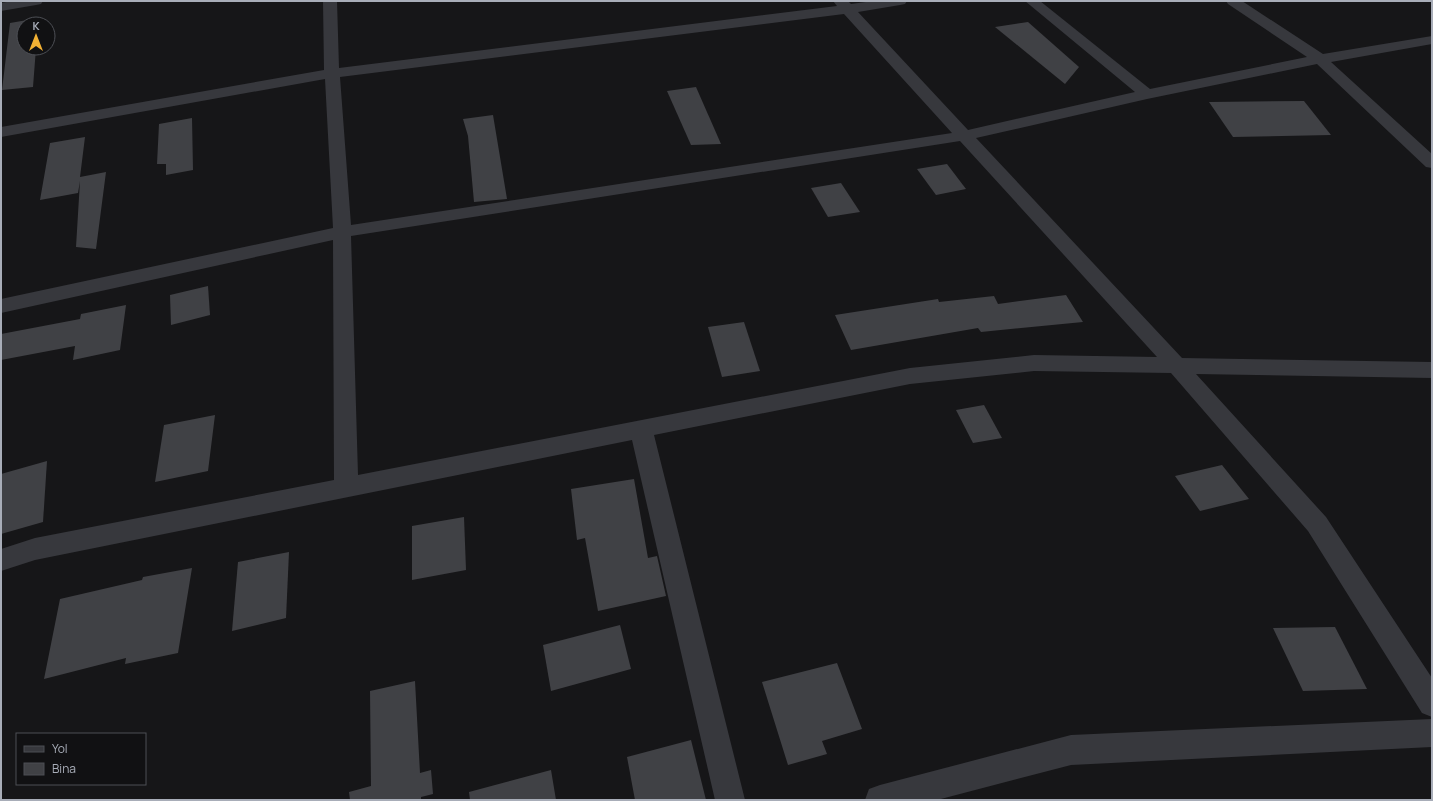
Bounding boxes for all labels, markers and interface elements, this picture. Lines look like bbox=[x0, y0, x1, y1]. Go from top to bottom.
north arrow bbox=[16, 16, 56, 56]
text: K bbox=[32, 18, 40, 33]
legend bbox=[16, 733, 146, 785]
text: Yol bbox=[52, 740, 68, 757]
text: Bina bbox=[52, 760, 76, 777]

